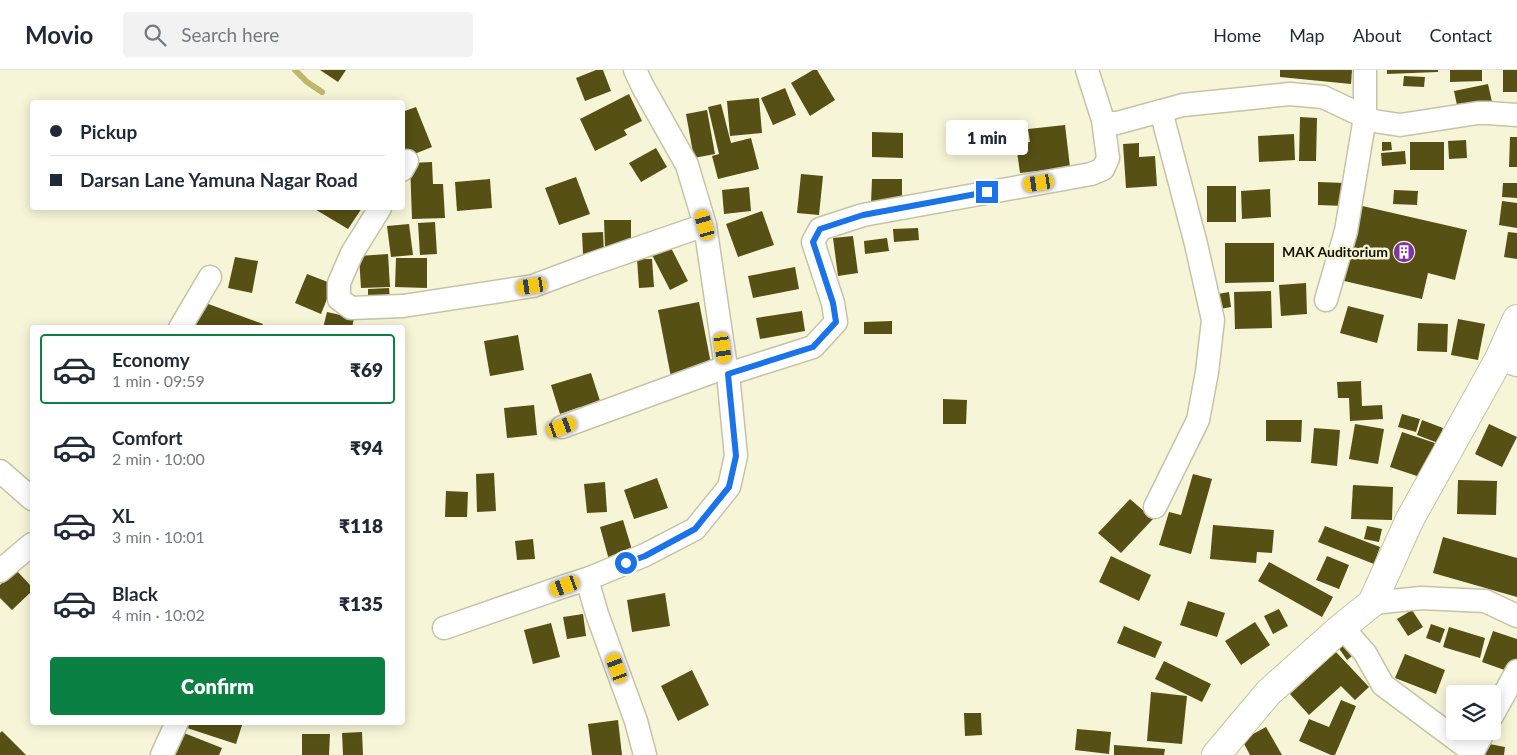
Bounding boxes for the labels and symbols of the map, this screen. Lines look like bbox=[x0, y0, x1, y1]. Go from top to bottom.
callout: 1 min bbox=[946, 119, 1028, 154]
car bbox=[1023, 173, 1054, 193]
route end bbox=[976, 181, 998, 203]
car bbox=[693, 209, 716, 241]
building icon: MAK Auditorium bbox=[1392, 240, 1416, 264]
place label: MAK Auditorium bbox=[1282, 243, 1388, 260]
car bbox=[516, 276, 547, 296]
car bbox=[713, 332, 732, 364]
car bbox=[545, 415, 578, 439]
route start bbox=[615, 552, 637, 574]
car bbox=[548, 574, 581, 598]
car bbox=[604, 651, 629, 685]

